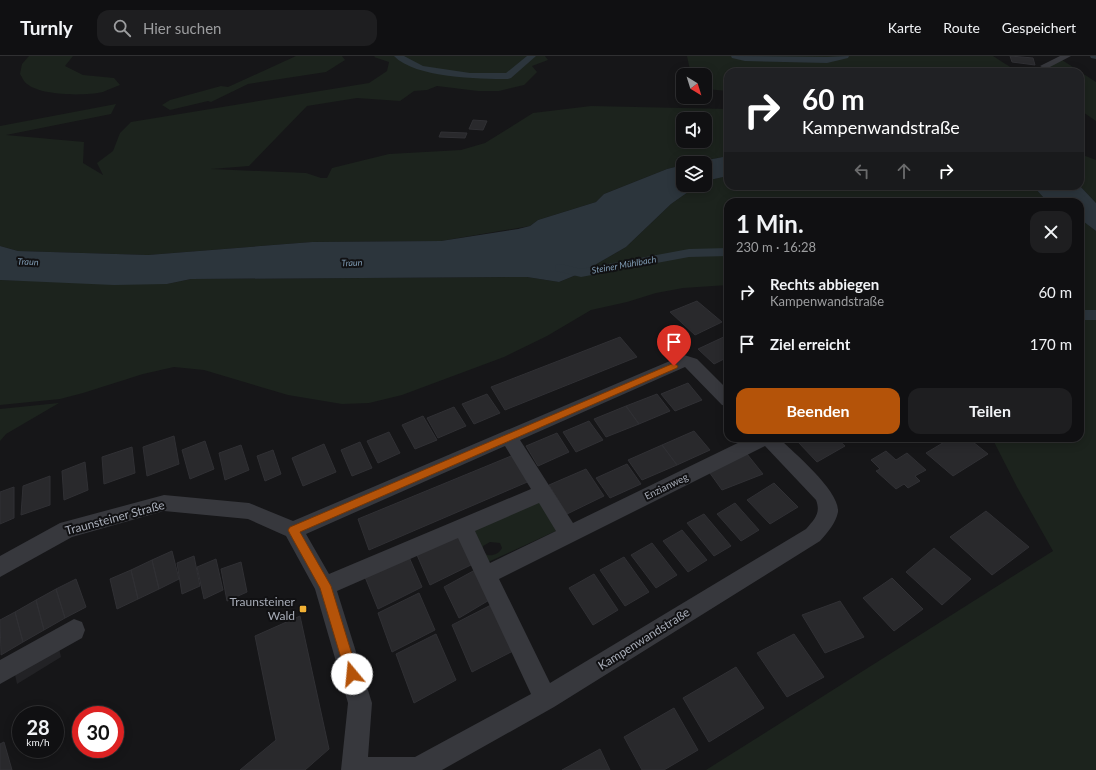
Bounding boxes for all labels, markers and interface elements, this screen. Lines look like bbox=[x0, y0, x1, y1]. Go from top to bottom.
search box bbox=[97, 10, 377, 46]
text: Turnly bbox=[20, 16, 73, 39]
icon: search bbox=[111, 17, 133, 39]
text: Hier suchen bbox=[143, 19, 221, 37]
text: Karte bbox=[888, 19, 921, 36]
text: Route bbox=[943, 19, 980, 36]
text: Gespeichert bbox=[1002, 19, 1076, 36]
north arrow bbox=[676, 68, 712, 104]
map controls bbox=[676, 68, 712, 192]
text: 60 m bbox=[802, 82, 865, 116]
icon: right bbox=[736, 84, 788, 136]
button: sound bbox=[676, 112, 712, 148]
text: Kampenwandstraße bbox=[802, 116, 960, 138]
button: layers bbox=[676, 156, 712, 192]
icon: left bbox=[851, 160, 873, 182]
icon: ahead bbox=[893, 160, 915, 182]
icon: right bbox=[935, 160, 957, 182]
text: 1 Min. bbox=[736, 209, 804, 238]
button: close bbox=[1030, 211, 1072, 253]
text: 230 m · 16:28 bbox=[736, 239, 816, 255]
water label: Steiner Mühlbach bbox=[591, 253, 657, 276]
water label: Traun bbox=[17, 256, 39, 267]
water label: Traun bbox=[341, 257, 363, 268]
text: Rechts abbiegen bbox=[770, 275, 879, 293]
icon: right bbox=[736, 281, 758, 303]
text: 60 m bbox=[1038, 283, 1072, 301]
text: Kampenwandstraße bbox=[770, 293, 884, 309]
pin bbox=[657, 325, 691, 366]
icon: arrive bbox=[663, 331, 685, 353]
icon: arrive bbox=[736, 333, 758, 355]
text: Ziel erreicht bbox=[770, 335, 850, 353]
text: 170 m bbox=[1030, 335, 1072, 353]
button: Beenden bbox=[736, 388, 900, 434]
button: Teilen bbox=[908, 388, 1072, 434]
street label: Enzianweg bbox=[642, 470, 690, 502]
street label: Traunsteiner Straße bbox=[63, 497, 166, 538]
place label: Traunsteiner Wald bbox=[230, 594, 296, 623]
marker: Traunsteiner Wald bbox=[298, 604, 308, 614]
street label: Kampenwandstraße bbox=[595, 604, 692, 673]
position arrow bbox=[331, 653, 373, 695]
speed limit sign: 30 bbox=[72, 706, 124, 758]
text: 28 bbox=[26, 715, 50, 739]
text: km/h bbox=[26, 736, 50, 748]

